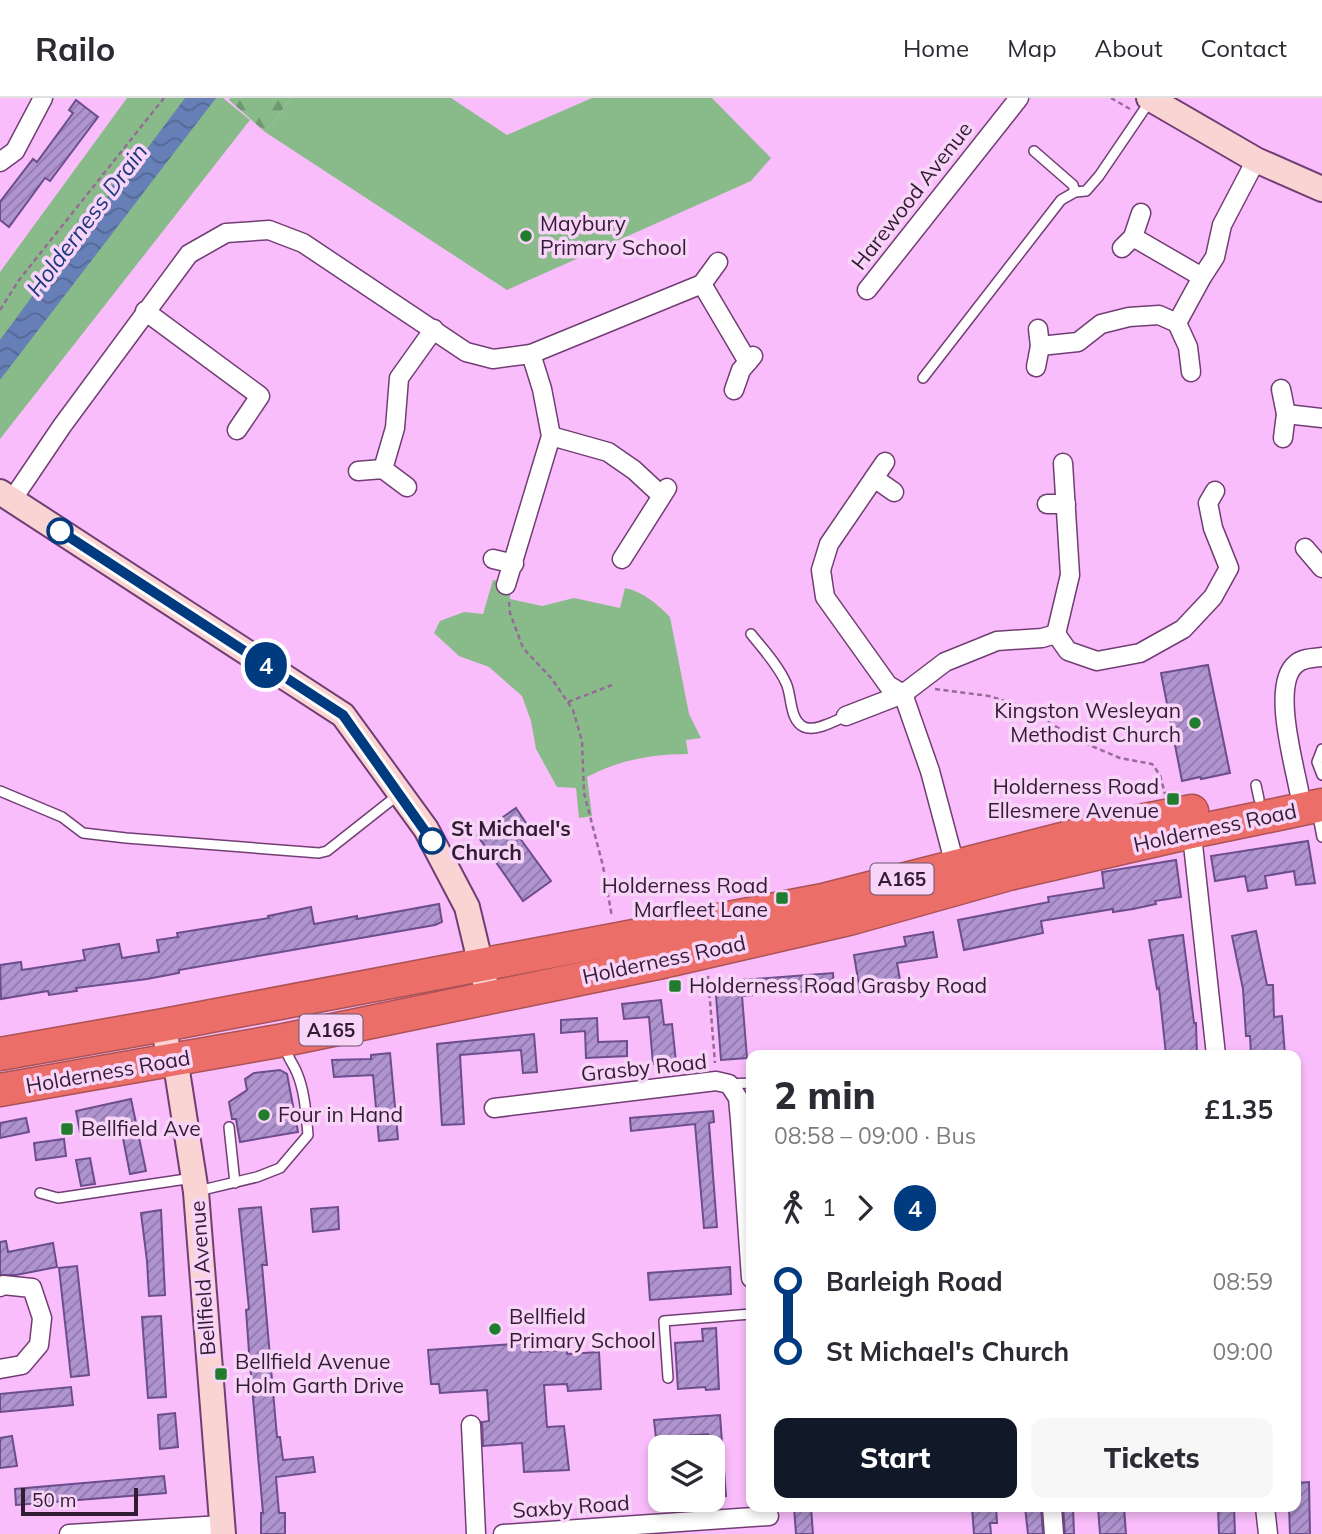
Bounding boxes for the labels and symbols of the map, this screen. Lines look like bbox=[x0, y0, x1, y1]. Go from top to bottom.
street label: Harewood Avenue bbox=[845, 116, 977, 275]
water label: Holderness Drain bbox=[20, 138, 154, 302]
place label: Maybury Primary School bbox=[540, 210, 687, 260]
marker: Maybury Primary School bbox=[518, 228, 534, 244]
unlabelled marker bbox=[47, 518, 73, 544]
line badge: 4 bbox=[243, 642, 289, 688]
place label: Kingston Wesleyan Methodist Church bbox=[994, 697, 1181, 747]
marker: Kingston Wesleyan Methodist Church bbox=[1187, 715, 1203, 731]
place label: Holderness Road Ellesmere Avenue bbox=[987, 773, 1159, 823]
marker: Holderness Road Ellesmere Avenue bbox=[1165, 791, 1181, 807]
street label: Holderness Road bbox=[1131, 797, 1299, 857]
place label: St Michael's Church bbox=[451, 815, 571, 865]
marker: St Michael's Church bbox=[419, 828, 445, 854]
road number: A165 bbox=[870, 864, 934, 894]
place label: Holderness Road Marfleet Lane bbox=[602, 872, 768, 922]
marker: Holderness Road Marfleet Lane bbox=[774, 890, 790, 906]
street label: Holderness Road bbox=[580, 929, 748, 989]
place label: Holderness Road Grasby Road bbox=[689, 972, 987, 998]
marker: Holderness Road Grasby Road bbox=[667, 978, 683, 994]
road number: A165 bbox=[300, 1014, 362, 1046]
street label: Holderness Road bbox=[24, 1044, 192, 1098]
street label: Grasby Road bbox=[580, 1047, 708, 1087]
place label: Four in Hand bbox=[278, 1101, 403, 1127]
marker: Four in Hand bbox=[256, 1107, 272, 1123]
place label: Bellfield Ave bbox=[81, 1115, 201, 1141]
marker: Bellfield Ave bbox=[59, 1121, 75, 1137]
street label: Bellfield Avenue bbox=[184, 1200, 220, 1356]
place label: Bellfield Primary School bbox=[509, 1303, 656, 1353]
marker: Bellfield Primary School bbox=[487, 1321, 503, 1337]
place label: Bellfield Avenue Holm Garth Drive bbox=[235, 1348, 404, 1398]
marker: Bellfield Avenue Holm Garth Drive bbox=[213, 1366, 229, 1382]
scale bar bbox=[21, 1485, 138, 1517]
street label: Saxby Road bbox=[511, 1489, 630, 1523]

